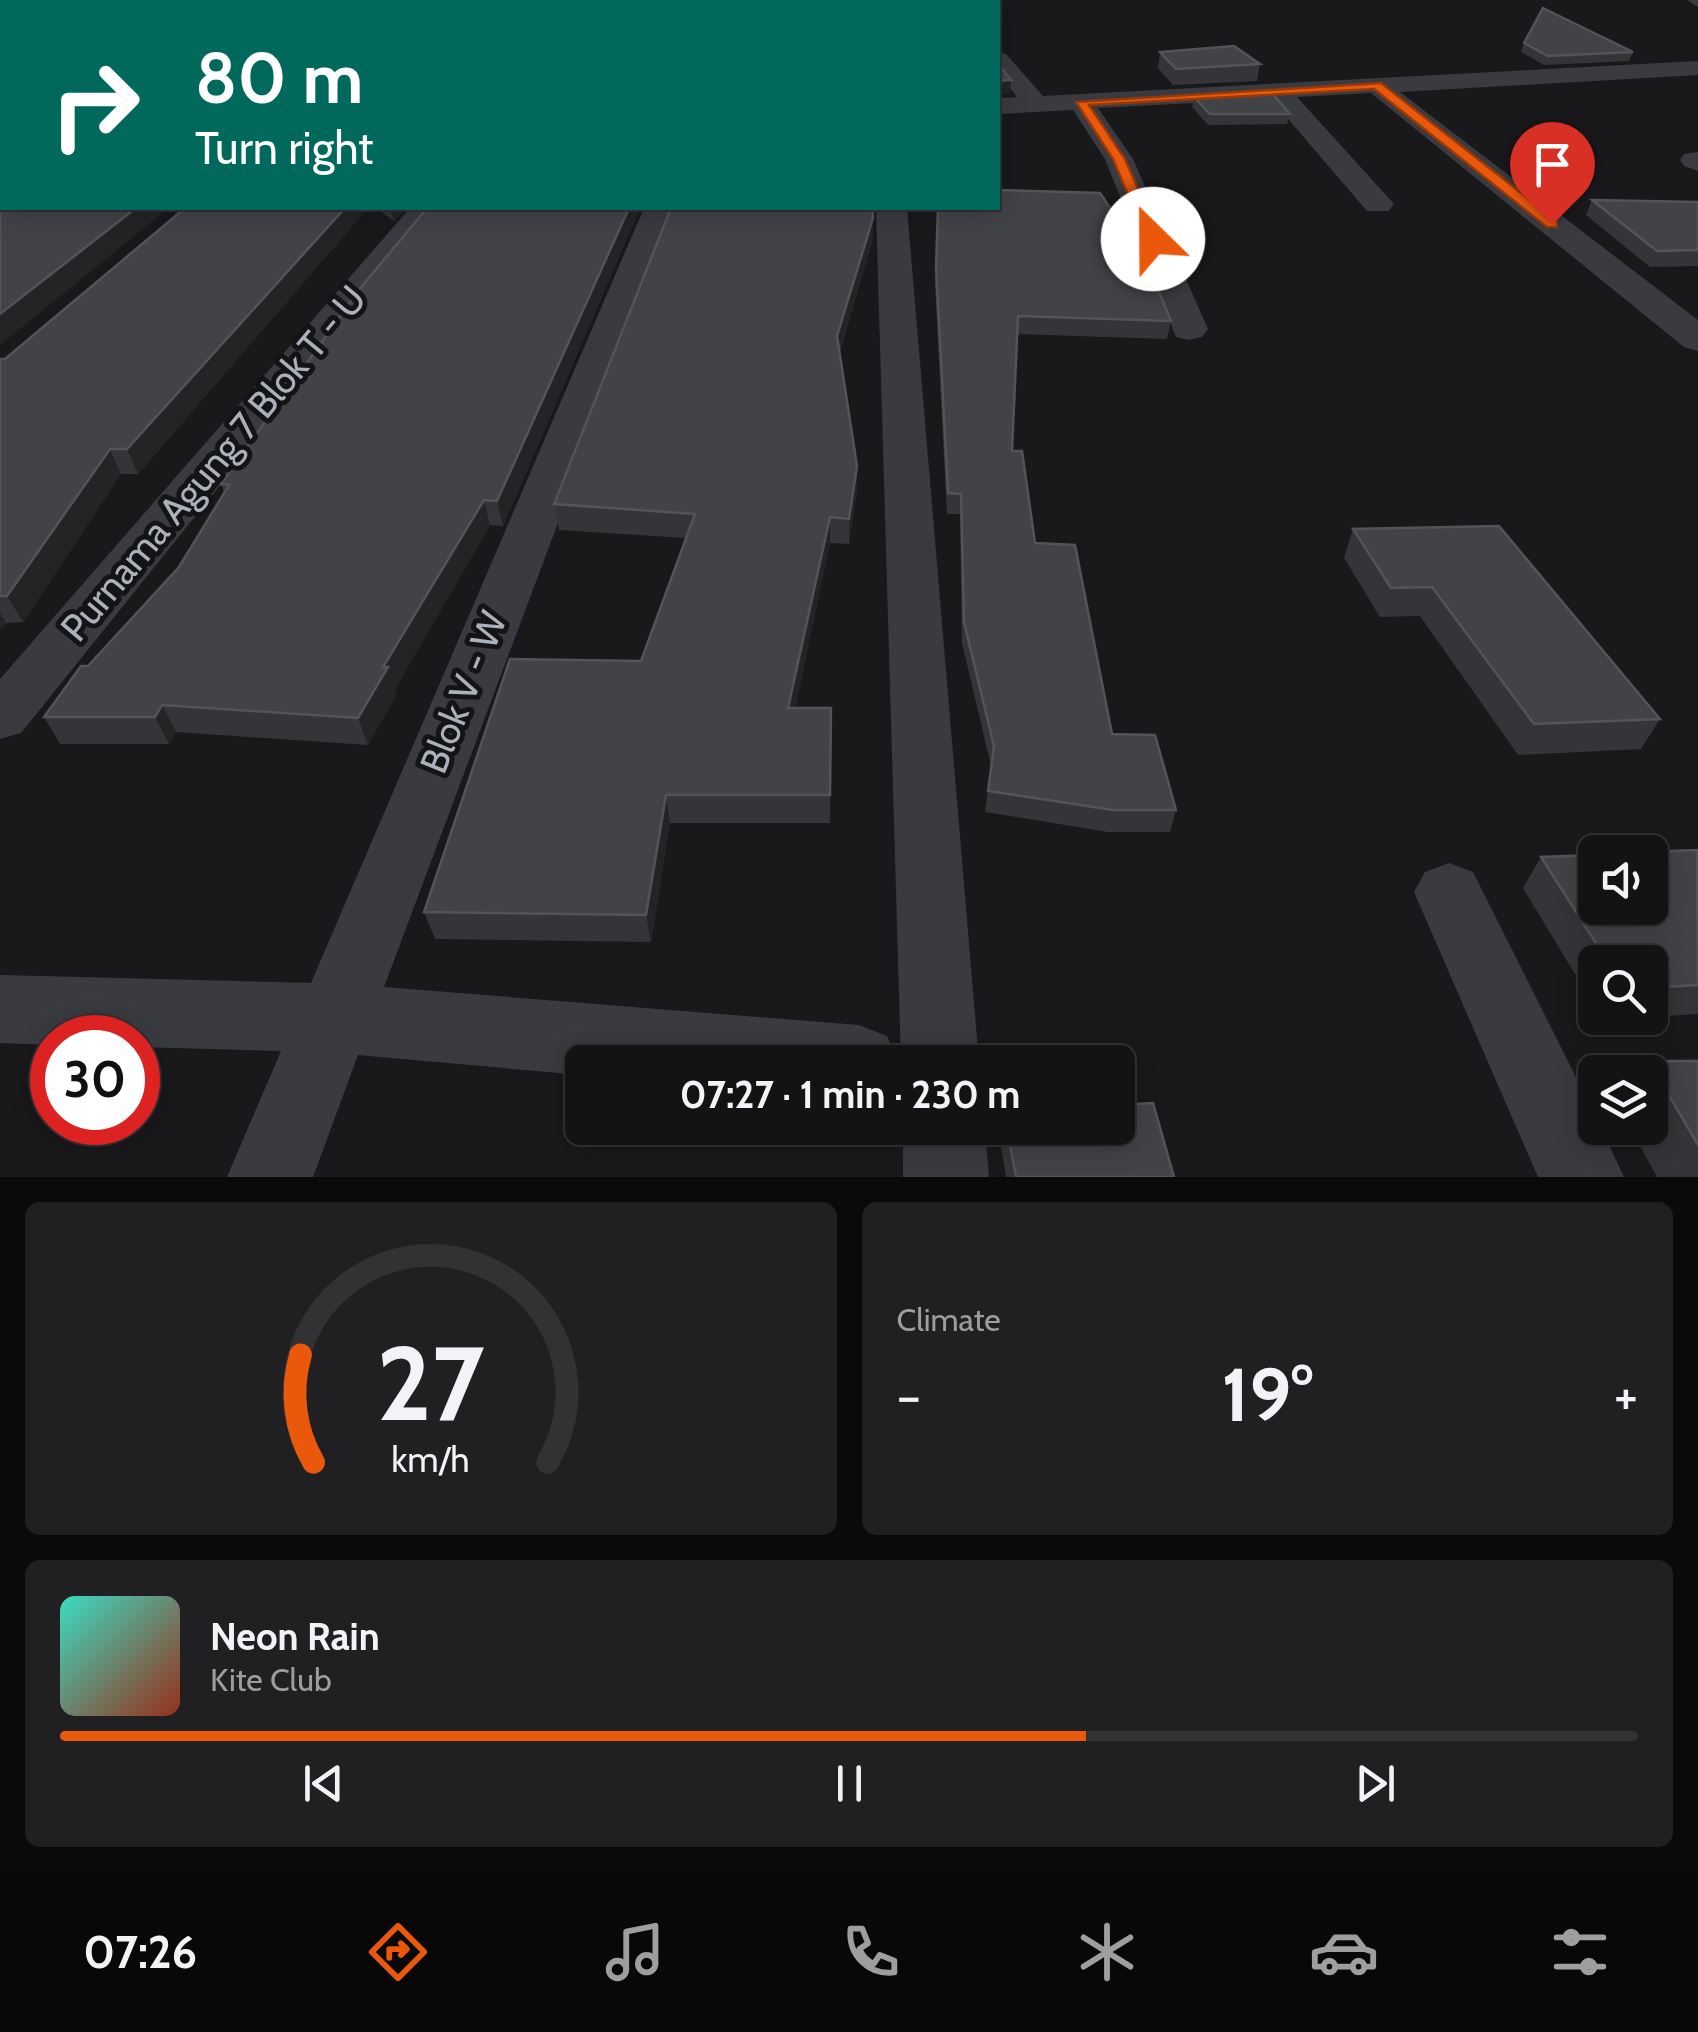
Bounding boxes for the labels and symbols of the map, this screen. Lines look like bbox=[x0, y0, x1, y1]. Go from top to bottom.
pin bbox=[1510, 122, 1595, 225]
position arrow bbox=[1101, 187, 1205, 291]
street label: Purnama Agung 7 Blok T - U bbox=[50, 276, 376, 650]
street label: Blok V - W bbox=[409, 604, 517, 780]
speed limit sign: 30 bbox=[30, 1015, 160, 1145]

